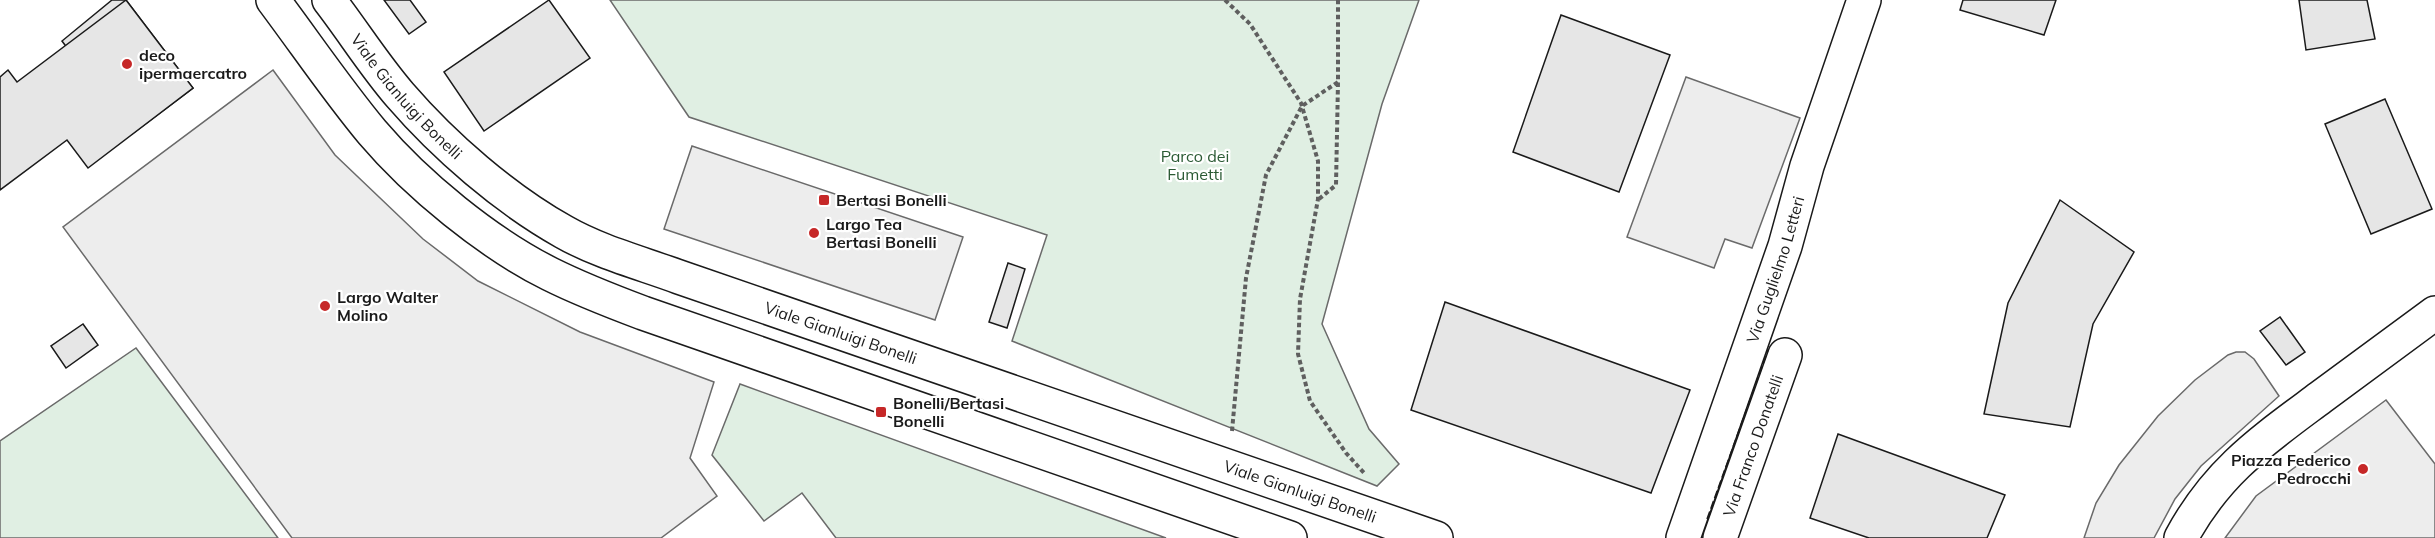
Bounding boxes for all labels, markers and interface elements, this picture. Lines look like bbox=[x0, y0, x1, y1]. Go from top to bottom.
street label: Viale Gianluigi Bonelli bbox=[347, 30, 466, 163]
place label: deco ipermaercatro bbox=[139, 45, 247, 83]
marker: deco ipermaercatro bbox=[120, 57, 134, 71]
park label: Parco dei Fumetti bbox=[1161, 146, 1229, 184]
place label: Bertasi Bonelli bbox=[836, 190, 947, 210]
marker: Bertasi Bonelli bbox=[817, 193, 831, 207]
street label: Via Guglielmo Letteri bbox=[1742, 194, 1808, 346]
place label: Largo Tea Bertasi Bonelli bbox=[826, 214, 937, 252]
marker: Largo Tea Bertasi Bonelli bbox=[807, 226, 821, 240]
place label: Largo Walter Molino bbox=[337, 287, 439, 325]
street label: Viale Gianluigi Bonelli bbox=[762, 297, 920, 368]
marker: Largo Walter Molino bbox=[318, 299, 332, 313]
street label: Via Franco Donatelli bbox=[1718, 372, 1787, 519]
place label: Bonelli/Bertasi Bonelli bbox=[893, 393, 1004, 431]
marker: Bonelli/Bertasi Bonelli bbox=[874, 405, 888, 419]
place label: Piazza Federico Pedrocchi bbox=[2231, 450, 2351, 488]
street label: Viale Gianluigi Bonelli bbox=[1221, 456, 1379, 527]
marker: Piazza Federico Pedrocchi bbox=[2356, 462, 2370, 476]

